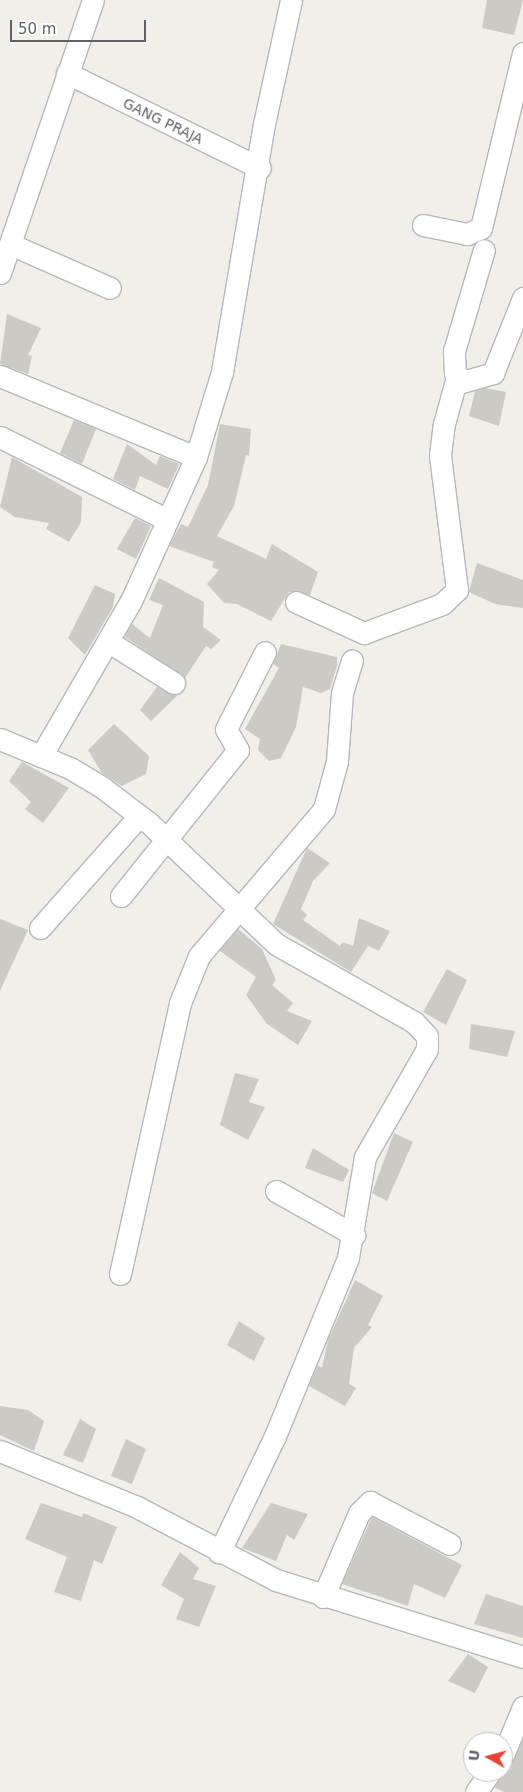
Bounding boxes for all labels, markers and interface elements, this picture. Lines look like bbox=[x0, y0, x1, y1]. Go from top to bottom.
scale bar bbox=[12, 10, 149, 42]
text: 50 m bbox=[18, 20, 56, 38]
street label: GANG PRAJA bbox=[120, 94, 206, 148]
north arrow bbox=[463, 1732, 513, 1782]
text: U bbox=[465, 1749, 483, 1762]

